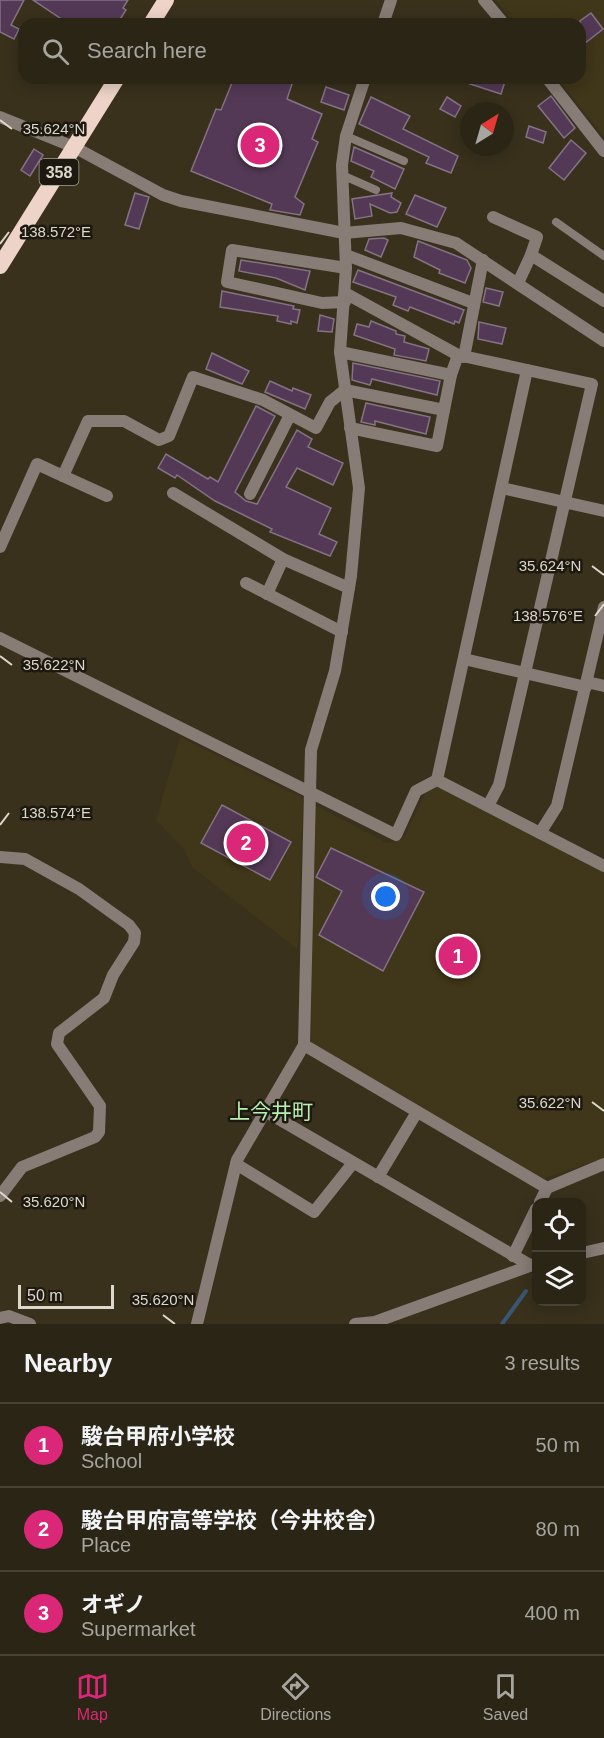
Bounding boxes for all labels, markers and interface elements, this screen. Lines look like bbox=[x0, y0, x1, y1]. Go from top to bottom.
search box bbox=[18, 18, 586, 84]
icon: search bbox=[39, 35, 72, 68]
text: Search here bbox=[87, 38, 207, 63]
north arrow bbox=[460, 102, 514, 156]
text: 35.624°N bbox=[23, 120, 85, 137]
pin: 3 bbox=[240, 122, 280, 168]
road number: 358 bbox=[40, 159, 78, 185]
text: 138.572°E bbox=[21, 223, 91, 240]
text: 35.624°N bbox=[519, 557, 581, 574]
text: 138.576°E bbox=[513, 607, 583, 624]
text: 35.622°N bbox=[23, 656, 85, 673]
text: 138.574°E bbox=[21, 804, 91, 821]
pin: 2 bbox=[226, 820, 266, 866]
your location bbox=[371, 882, 400, 911]
pin: 1 bbox=[438, 934, 478, 978]
text: 35.622°N bbox=[519, 1094, 581, 1111]
district label: 上今井町 bbox=[229, 1100, 313, 1123]
text: 35.620°N bbox=[23, 1193, 85, 1210]
map controls bbox=[532, 1198, 586, 1306]
button: locate bbox=[532, 1198, 586, 1252]
button: layers bbox=[532, 1252, 586, 1306]
scale bar bbox=[18, 1282, 114, 1310]
text: 50 m bbox=[27, 1287, 63, 1304]
text: 35.620°N bbox=[132, 1291, 194, 1308]
text: Nearby bbox=[24, 1348, 112, 1378]
text: 3 results bbox=[504, 1352, 580, 1374]
text: 駿台甲府小学校 bbox=[81, 1424, 235, 1449]
text: 1 bbox=[38, 1434, 49, 1456]
text: 50 m bbox=[536, 1434, 580, 1456]
text: School bbox=[81, 1450, 142, 1472]
text: 駿台甲府高等学校（今井校舎） bbox=[81, 1508, 389, 1533]
text: 2 bbox=[38, 1518, 49, 1540]
text: 80 m bbox=[536, 1518, 580, 1540]
text: Place bbox=[81, 1534, 131, 1556]
text: オギノ bbox=[81, 1592, 146, 1617]
text: 3 bbox=[38, 1602, 49, 1624]
text: 400 m bbox=[524, 1602, 580, 1624]
text: Supermarket bbox=[81, 1618, 196, 1640]
tab: Map bbox=[76, 1670, 109, 1724]
tab: Directions bbox=[260, 1670, 331, 1724]
tab: Saved bbox=[483, 1670, 528, 1724]

